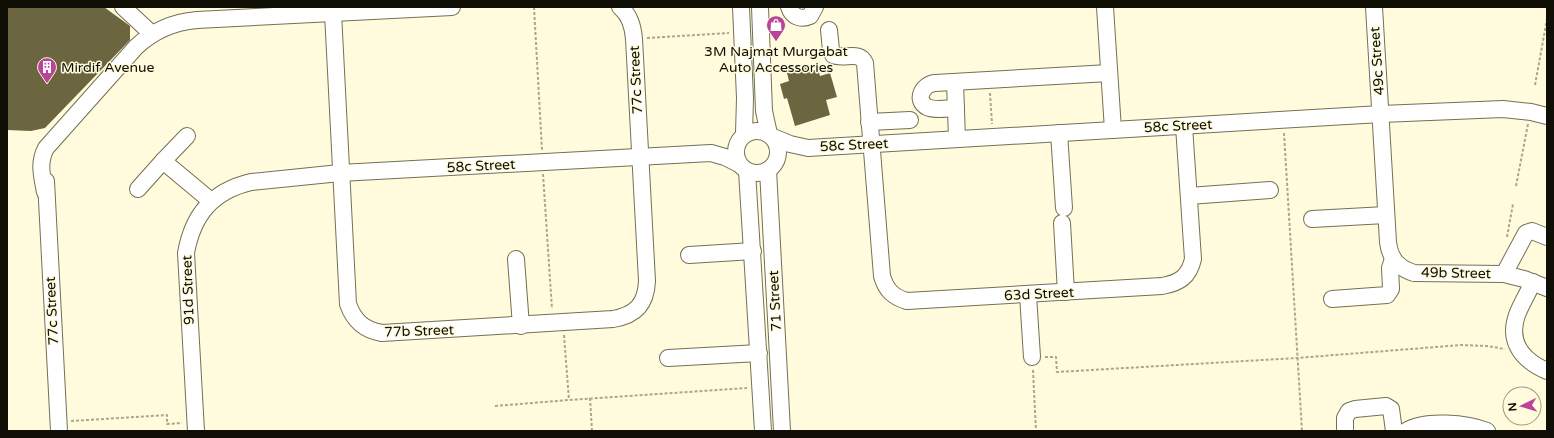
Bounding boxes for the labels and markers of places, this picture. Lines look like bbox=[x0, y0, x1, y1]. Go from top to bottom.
shop icon: 3M Najmat Murgabat Auto Accessories bbox=[765, 14, 787, 42]
place label: 3M Najmat Murgabat Auto Accessories bbox=[704, 43, 849, 76]
building icon: Mirdif Avenue bbox=[36, 56, 58, 84]
place label: Mirdif Avenue bbox=[61, 59, 155, 76]

